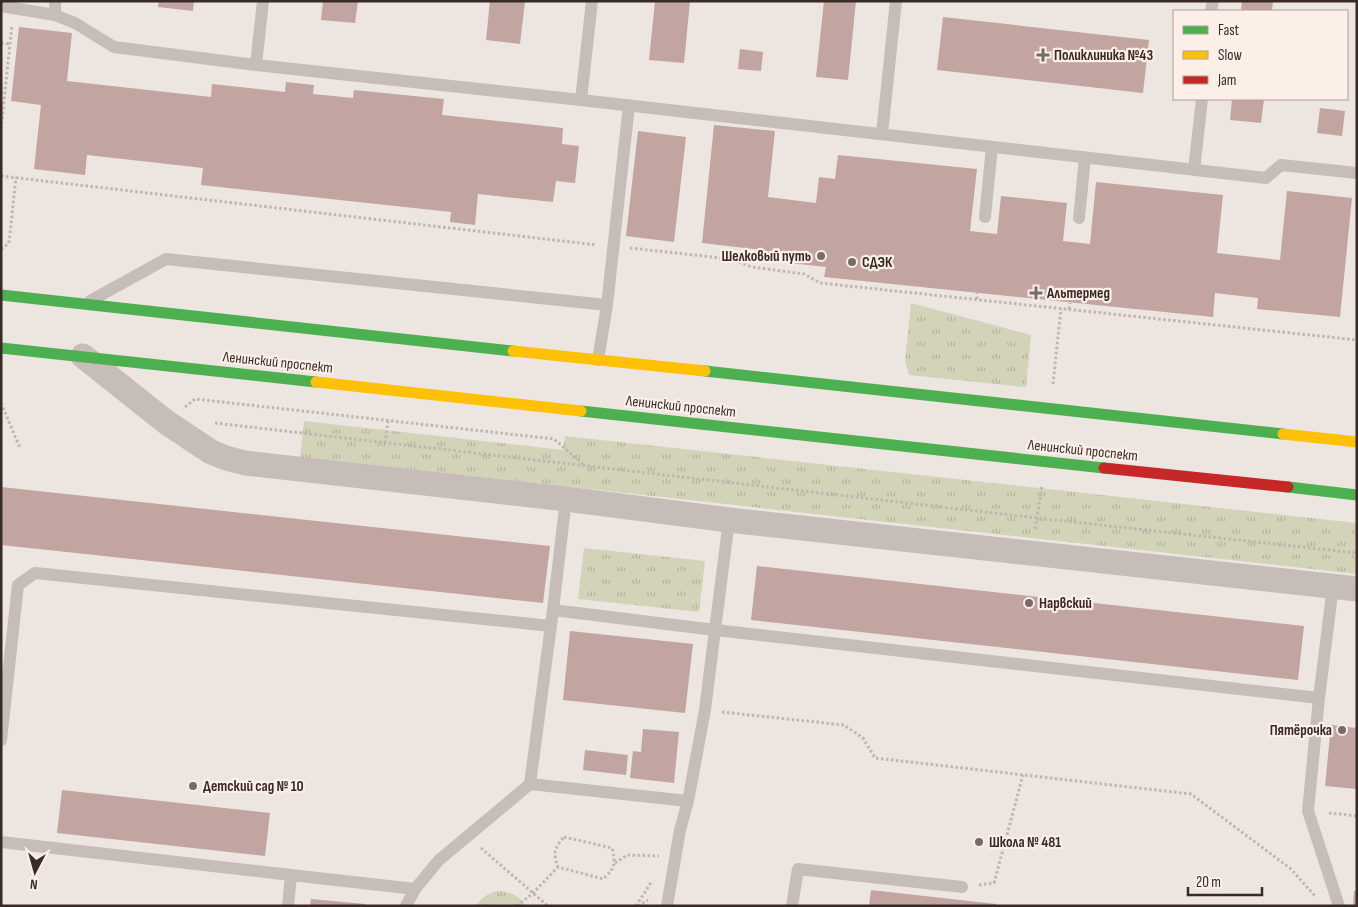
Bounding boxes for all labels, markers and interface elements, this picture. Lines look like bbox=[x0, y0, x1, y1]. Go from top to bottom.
legend bbox=[1173, 10, 1348, 100]
text: Fast bbox=[1218, 21, 1240, 40]
place label: Поликлиника №43 bbox=[1054, 46, 1153, 65]
text: Slow bbox=[1218, 46, 1242, 65]
marker: Поликлиника №43 bbox=[1036, 48, 1050, 62]
text: Jam bbox=[1217, 71, 1236, 90]
place label: Шелковый путь bbox=[722, 247, 811, 266]
marker: Шелковый путь bbox=[815, 250, 827, 262]
place label: СДЭК bbox=[862, 253, 893, 272]
marker: СДЭК bbox=[846, 256, 858, 268]
place label: Альтермед bbox=[1046, 284, 1110, 303]
marker: Альтермед bbox=[1029, 286, 1043, 300]
street label: Ленинский проспект bbox=[221, 347, 334, 378]
street label: Ленинский проспект bbox=[624, 391, 737, 422]
street label: Ленинский проспект bbox=[1026, 435, 1139, 466]
place label: Нарвский bbox=[1039, 594, 1092, 613]
marker: Нарвский bbox=[1023, 597, 1035, 609]
place label: Пятёрочка bbox=[1270, 721, 1332, 740]
marker: Пятёрочка bbox=[1336, 724, 1348, 736]
place label: Детский сад № 10 bbox=[203, 777, 304, 796]
marker: Детский сад № 10 bbox=[187, 780, 199, 792]
place label: Школа № 481 bbox=[989, 833, 1061, 852]
marker: Школа № 481 bbox=[973, 836, 985, 848]
north arrow bbox=[10, 847, 60, 897]
scale bar bbox=[1188, 864, 1262, 896]
text: 20 m bbox=[1196, 873, 1221, 892]
text: N bbox=[29, 876, 38, 893]

